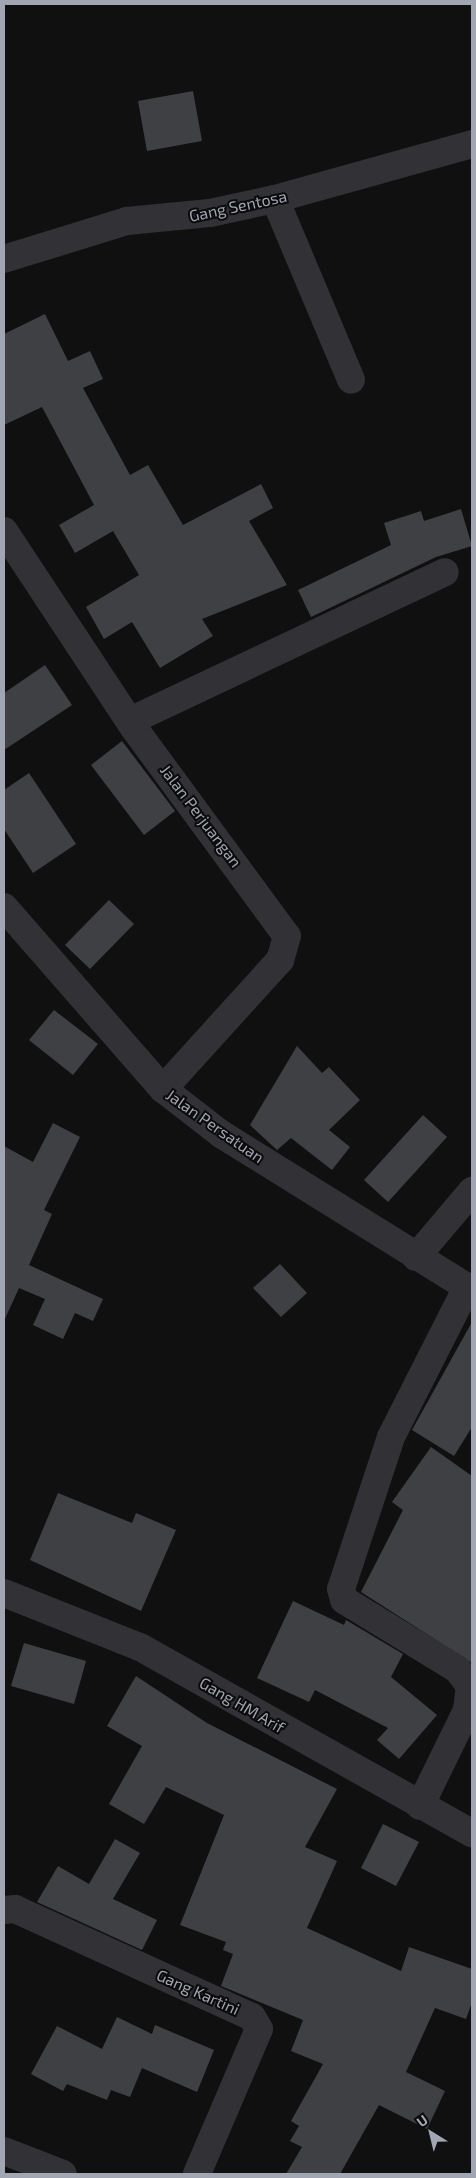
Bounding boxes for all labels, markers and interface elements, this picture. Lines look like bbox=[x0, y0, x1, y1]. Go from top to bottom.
street label: Gang Sentosa bbox=[187, 186, 289, 226]
street label: Jalan Perjuangan bbox=[156, 761, 246, 871]
street label: Jalan Persatuan bbox=[162, 1085, 268, 1167]
street label: Gang HM Arif bbox=[196, 1673, 288, 1737]
street label: Gang Kartini bbox=[154, 1965, 242, 2019]
north arrow bbox=[406, 2108, 456, 2158]
text: U bbox=[413, 2111, 431, 2130]

